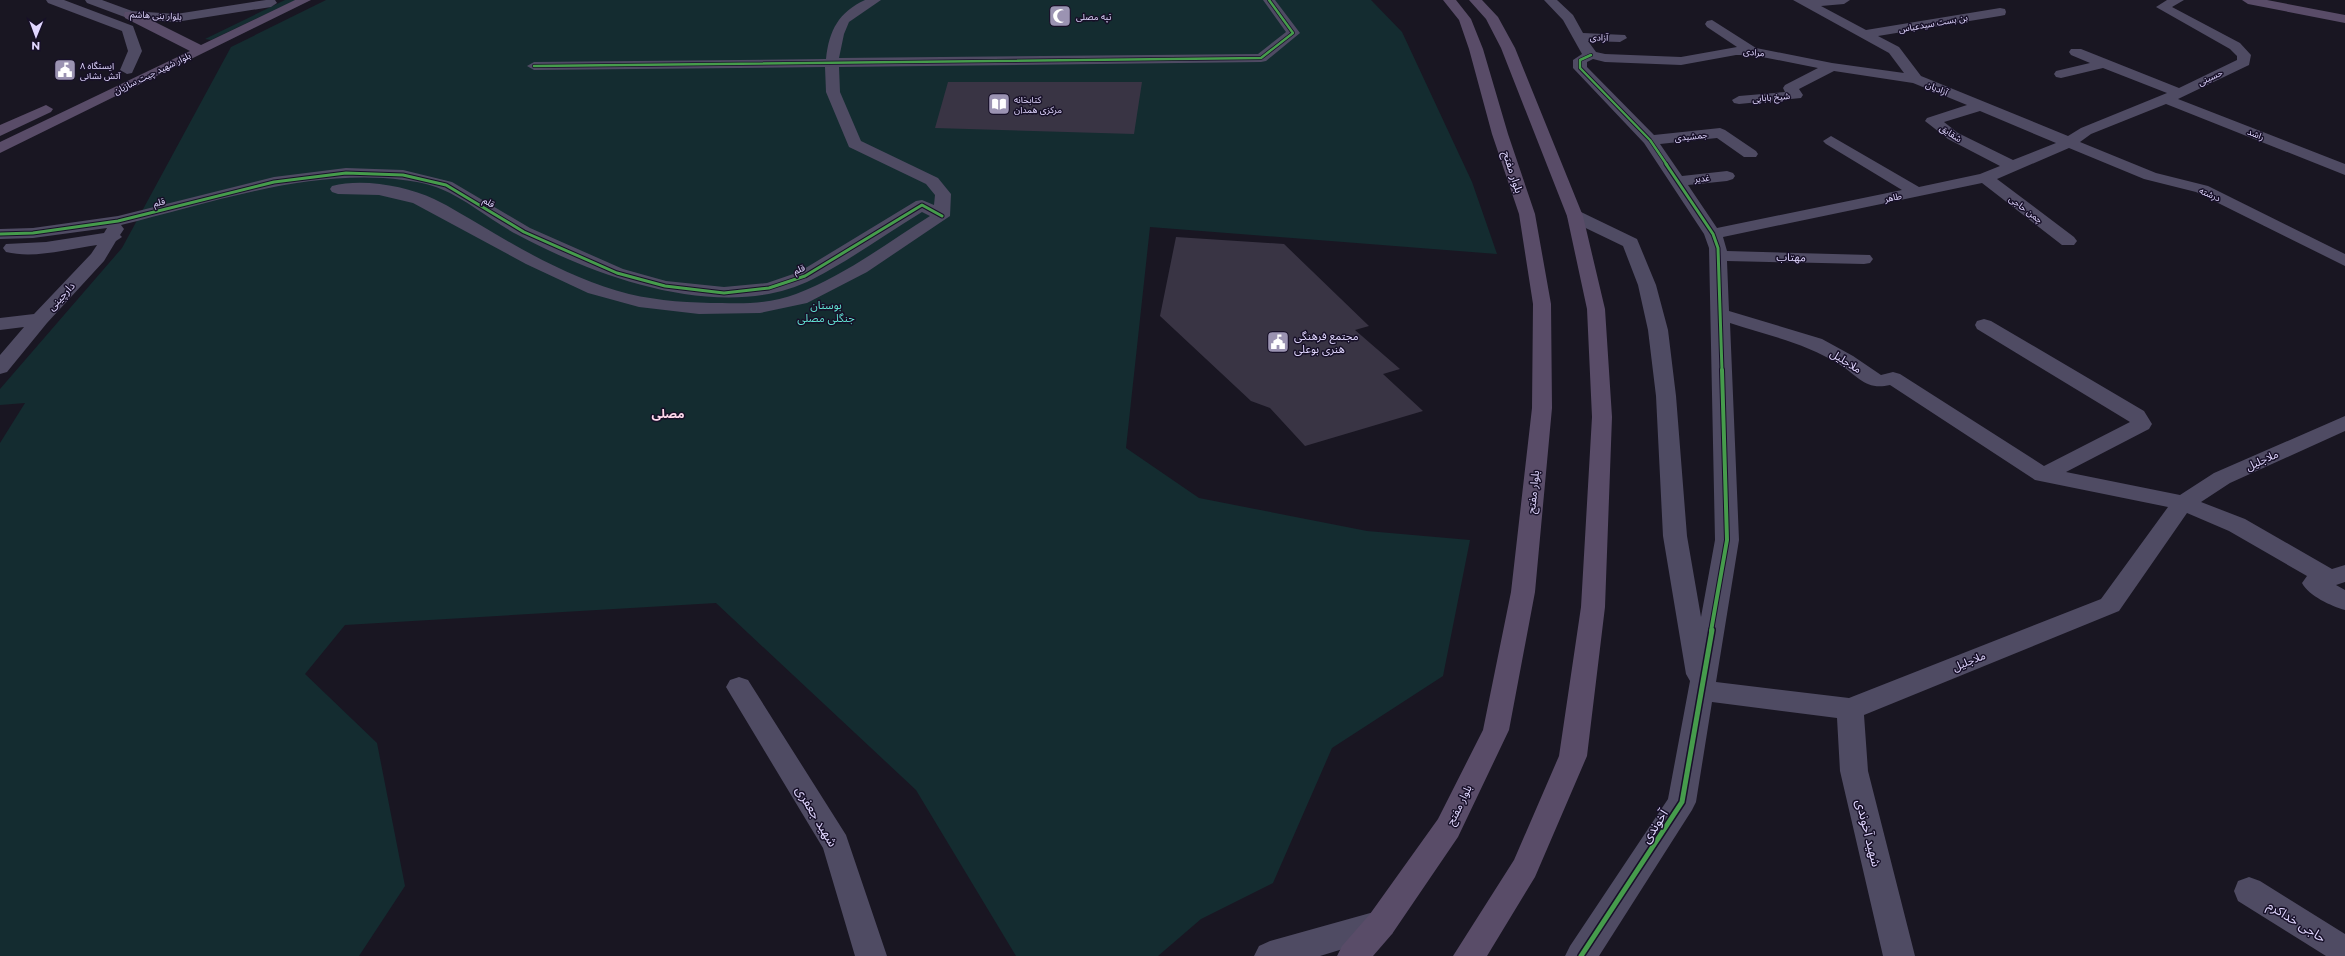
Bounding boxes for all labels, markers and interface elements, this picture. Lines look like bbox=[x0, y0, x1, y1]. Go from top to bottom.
mosque icon: تپه مصلی bbox=[1047, 3, 1073, 29]
street label: بلوار بنی هاشم bbox=[130, 8, 182, 24]
place label: تپه مصلی bbox=[1076, 11, 1112, 23]
street label: بن بست سیدعباس bbox=[1898, 12, 1968, 35]
north arrow bbox=[16, 16, 56, 56]
street label: آزادی bbox=[1590, 31, 1609, 44]
text: N bbox=[31, 39, 40, 53]
street label: مرادی bbox=[1743, 45, 1765, 60]
street label: بلوار شهید چیت سازیان bbox=[112, 50, 193, 97]
public building icon: ایستگاه ۸ آتش نشانی bbox=[52, 57, 78, 83]
place label: ایستگاه ۸ آتش نشانی bbox=[80, 60, 121, 81]
street label: حسینی bbox=[2196, 67, 2224, 88]
street label: آزادیان bbox=[1924, 78, 1950, 99]
street label: شیخ بابایی bbox=[1752, 90, 1791, 106]
library icon: کتابخانه مرکزی همدان bbox=[986, 91, 1012, 117]
place label: کتابخانه مرکزی همدان bbox=[1014, 94, 1062, 116]
street label: شقایق bbox=[1937, 122, 1964, 145]
street label: راشد bbox=[2246, 126, 2266, 143]
street label: جمشیدی bbox=[1674, 129, 1708, 143]
street label: بلوار مفتح bbox=[1499, 149, 1526, 195]
street label: غدیر bbox=[1693, 172, 1711, 185]
street label: درشته bbox=[2197, 184, 2222, 204]
street label: طاهر bbox=[1882, 190, 1903, 205]
street label: چمن حاجی bbox=[2006, 193, 2045, 226]
street label: قلم bbox=[480, 194, 497, 211]
street label: قلم bbox=[152, 195, 167, 211]
street label: مهتاب bbox=[1776, 250, 1806, 265]
street label: قلم bbox=[791, 262, 807, 278]
street label: دارچینی bbox=[44, 279, 78, 314]
park label: بوستان جنگلی مصلی bbox=[797, 298, 855, 325]
public building icon: مجتمع فرهنگی هنری بوعلی bbox=[1265, 329, 1291, 355]
place label: مجتمع فرهنگی هنری بوعلی bbox=[1294, 329, 1359, 356]
street label: ملاجلیل bbox=[1828, 346, 1864, 376]
district label: مصلی bbox=[652, 406, 684, 421]
street label: ملاجلیل bbox=[2243, 447, 2281, 473]
street label: بلوار مفتح bbox=[1524, 470, 1543, 514]
street label: ملاجلیل bbox=[1950, 648, 1988, 674]
street label: بلوار مفتح bbox=[1443, 782, 1476, 828]
street label: شهید جعفری bbox=[792, 783, 841, 850]
street label: شهید آخوندی bbox=[1852, 798, 1885, 869]
street label: آخوندی bbox=[1637, 805, 1672, 846]
street label: حاجی خداکرم bbox=[2264, 897, 2330, 947]

